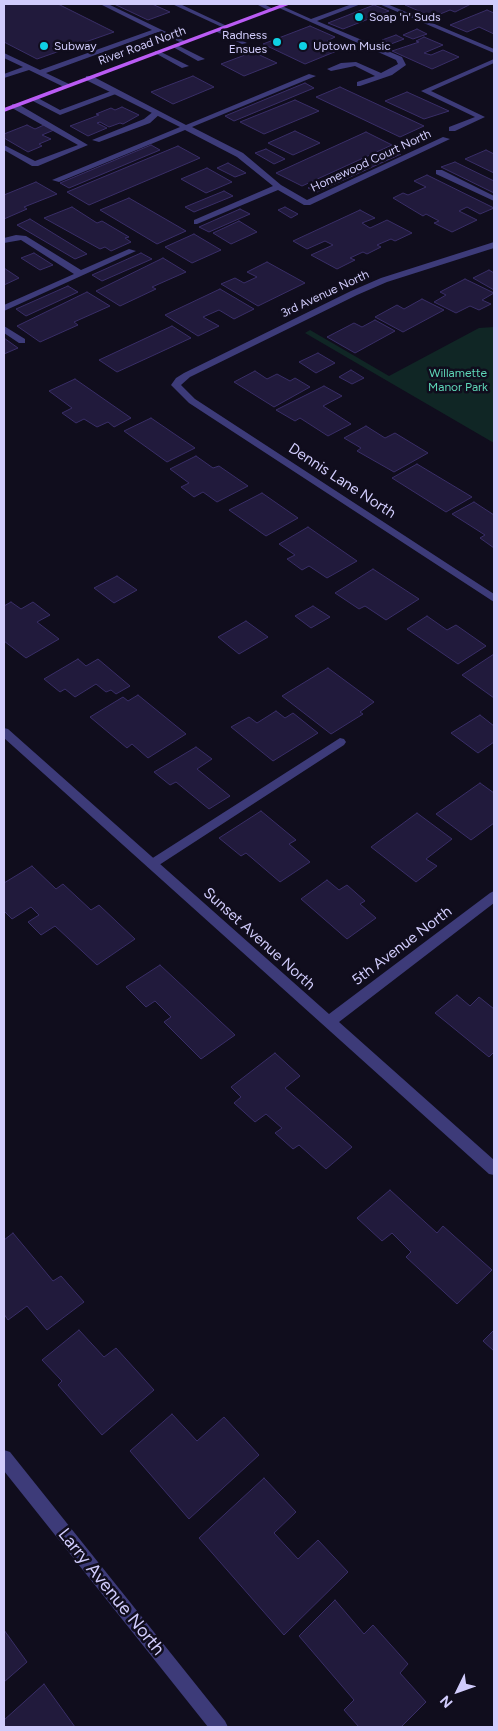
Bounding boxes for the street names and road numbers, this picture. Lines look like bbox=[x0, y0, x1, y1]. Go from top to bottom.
street label: River Road North bbox=[96, 23, 188, 69]
street label: Homewood Court North bbox=[309, 127, 433, 195]
street label: 3rd Avenue North bbox=[279, 267, 371, 321]
street label: Dennis Lane North bbox=[285, 440, 399, 522]
street label: Sunset Avenue North bbox=[199, 884, 319, 994]
street label: 5th Avenue North bbox=[349, 903, 455, 989]
street label: Larry Avenue North bbox=[53, 1524, 169, 1660]

